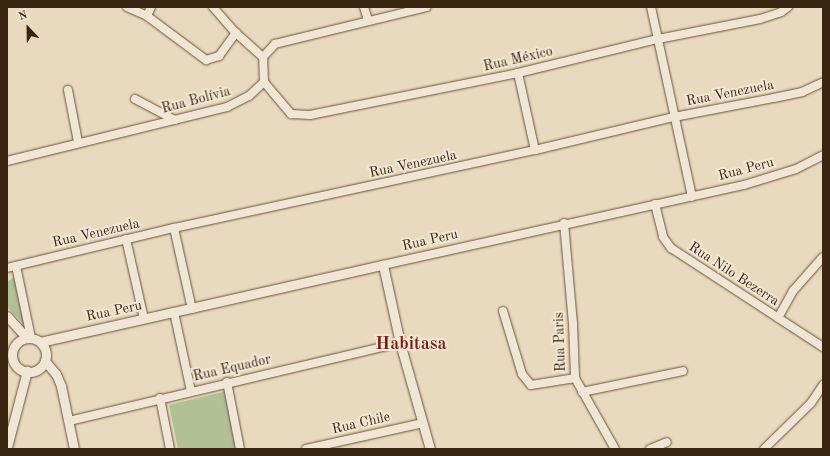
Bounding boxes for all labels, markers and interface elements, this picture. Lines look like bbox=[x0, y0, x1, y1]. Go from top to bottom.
north arrow bbox=[8, 8, 48, 48]
text: N bbox=[17, 10, 29, 23]
street label: Rua México bbox=[482, 43, 554, 75]
street label: Rua Venezuela bbox=[685, 76, 775, 110]
street label: Rua Bolívia bbox=[160, 83, 232, 117]
street label: Rua Venezuela bbox=[368, 147, 458, 181]
street label: Rua Peru bbox=[716, 154, 776, 184]
street label: Rua Venezuela bbox=[51, 215, 141, 251]
street label: Rua Peru bbox=[400, 225, 460, 255]
street label: Rua Nilo Bezerra bbox=[686, 238, 782, 310]
street label: Rua Peru bbox=[84, 297, 144, 325]
street label: Rua Paris bbox=[551, 312, 569, 372]
district label: Habitasa bbox=[375, 333, 447, 355]
street label: Rua Equador bbox=[191, 351, 273, 385]
street label: Rua Chile bbox=[330, 408, 392, 438]

